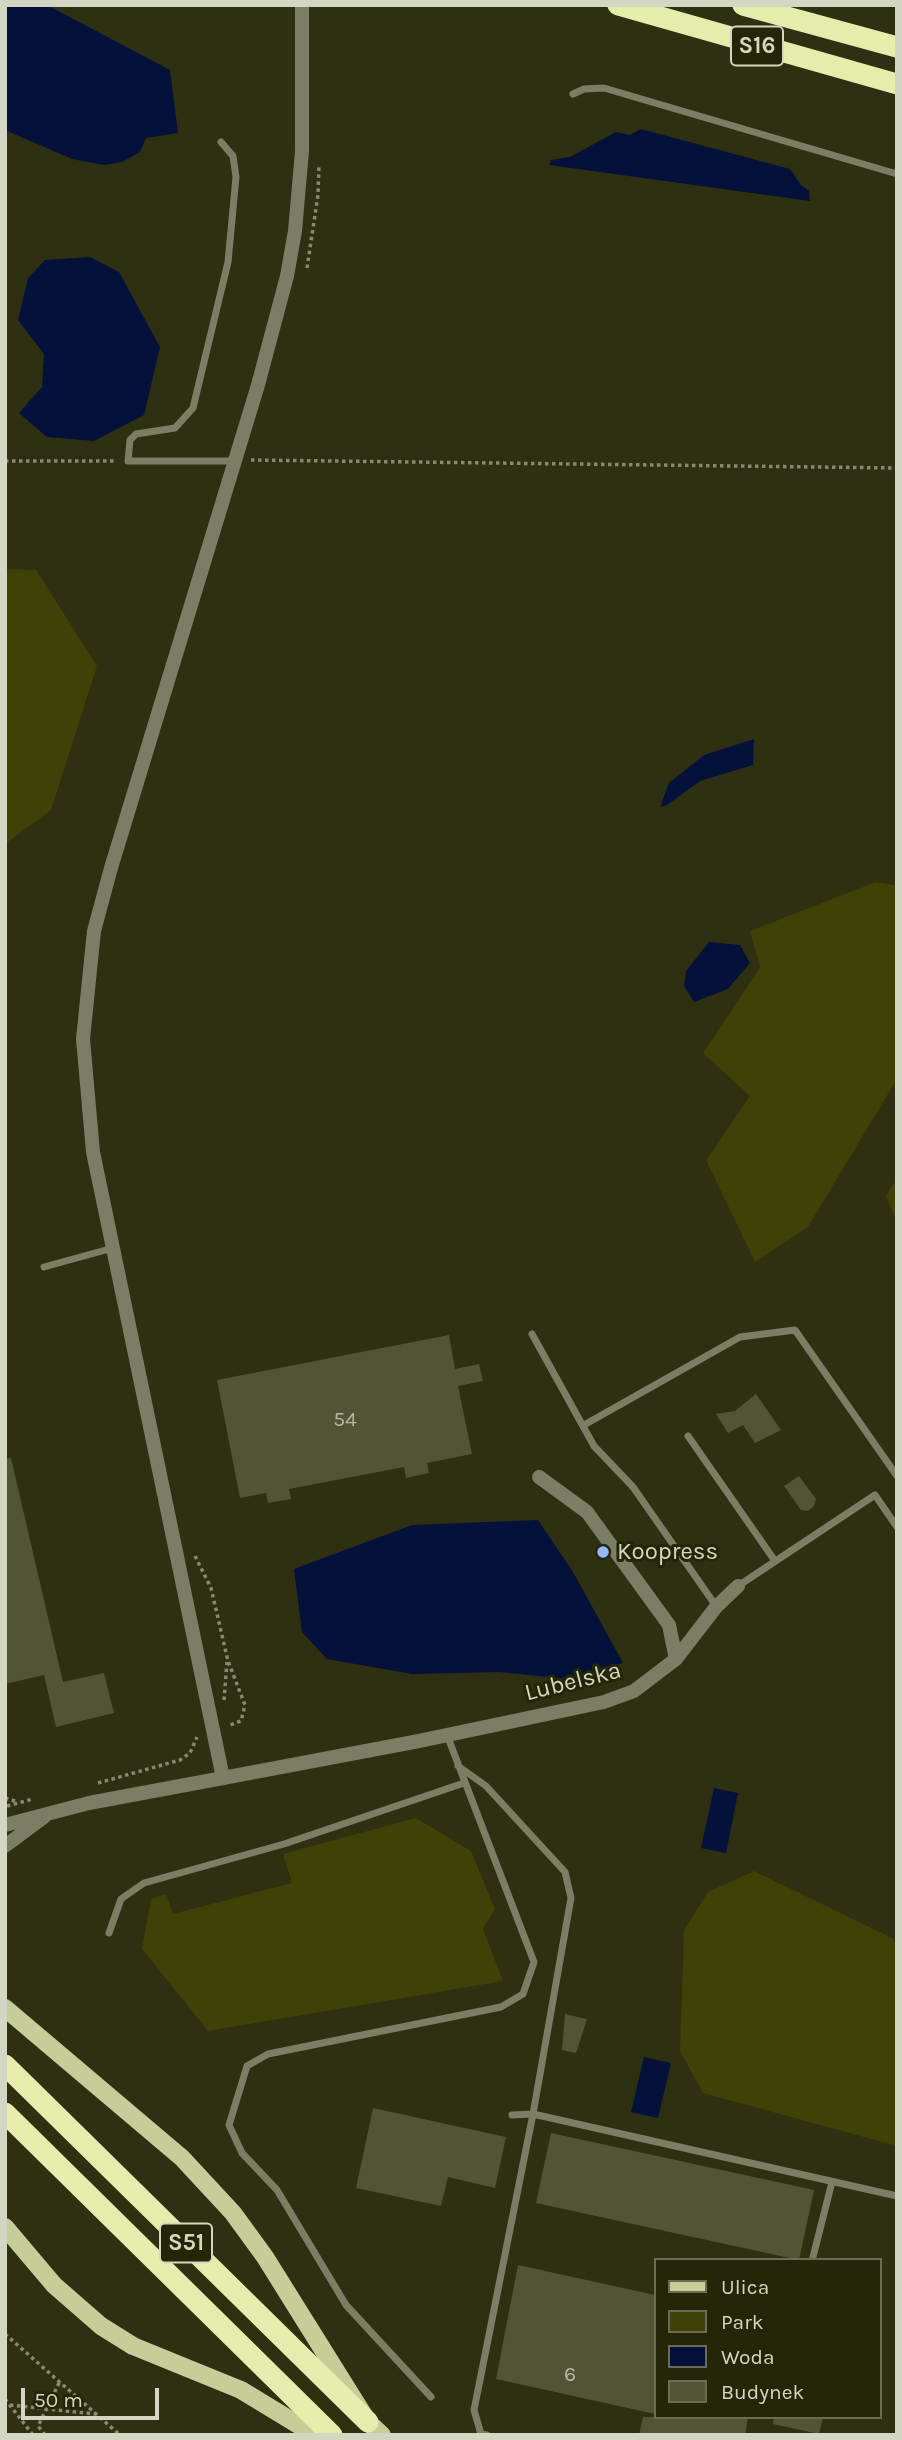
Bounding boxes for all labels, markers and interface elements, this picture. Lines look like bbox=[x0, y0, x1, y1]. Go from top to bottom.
road number: S16 bbox=[731, 26, 783, 66]
house number: 54 bbox=[333, 1407, 357, 1433]
place label: Koopress bbox=[617, 1538, 718, 1566]
marker: Koopress bbox=[595, 1544, 611, 1560]
street label: Lubelska bbox=[522, 1656, 624, 1708]
road number: S51 bbox=[160, 2224, 212, 2262]
legend bbox=[654, 2258, 881, 2419]
text: Ulica bbox=[721, 2275, 769, 2299]
text: Park bbox=[721, 2310, 764, 2334]
text: Woda bbox=[721, 2345, 775, 2369]
house number: 6 bbox=[564, 2362, 576, 2388]
scale bar bbox=[24, 2374, 163, 2418]
text: Budynek bbox=[721, 2380, 804, 2404]
text: 50 m bbox=[34, 2388, 83, 2412]

